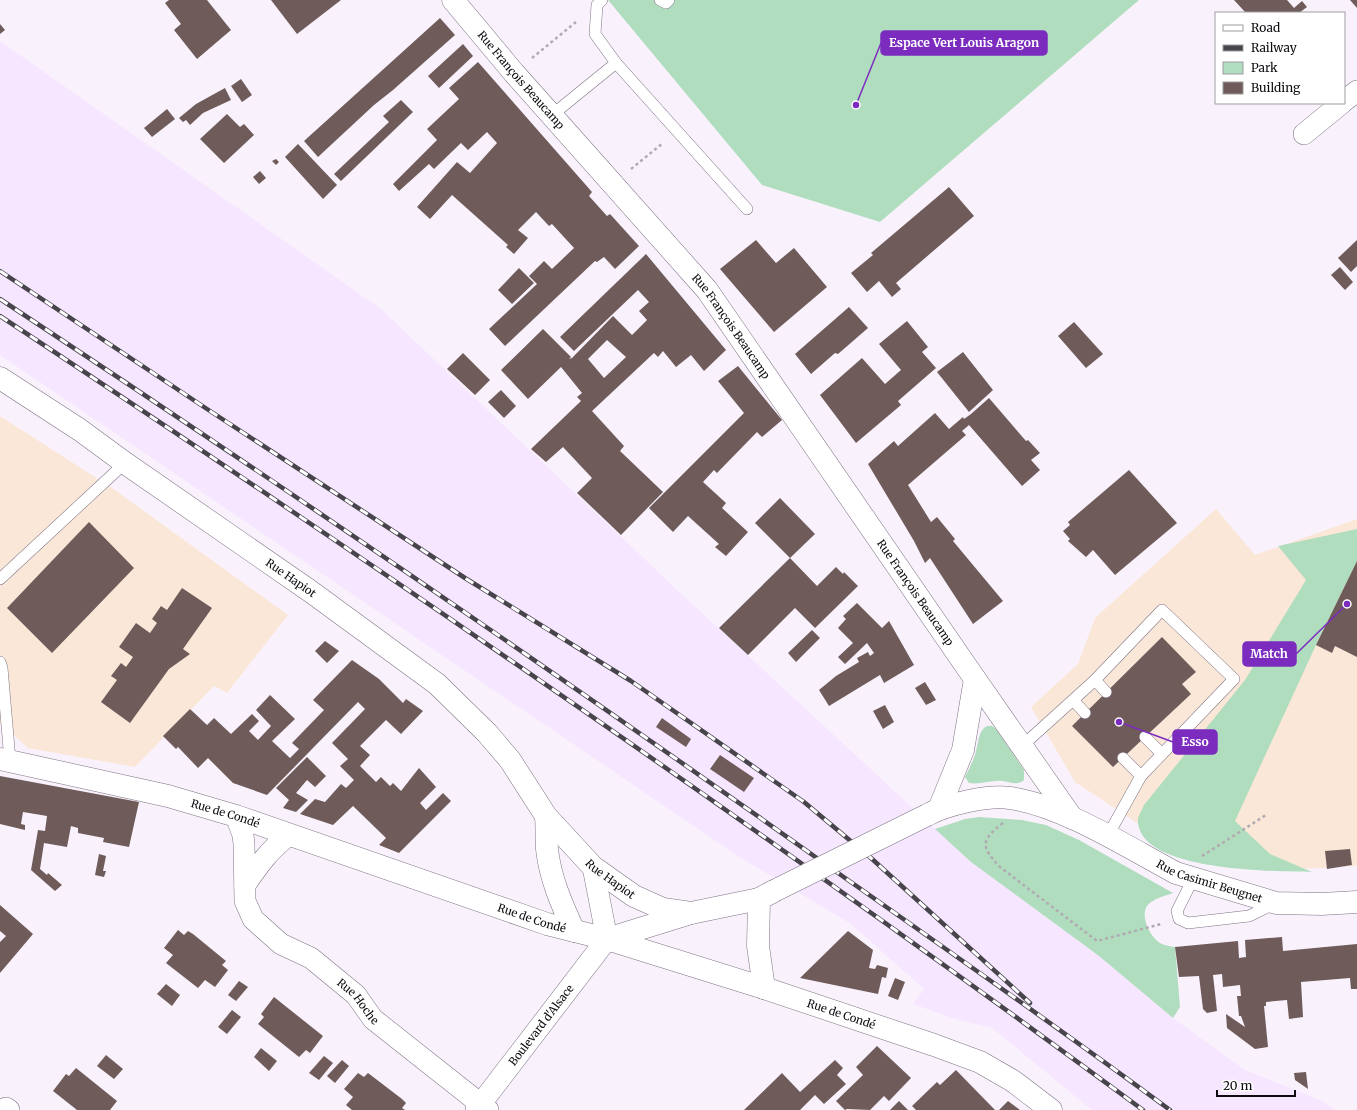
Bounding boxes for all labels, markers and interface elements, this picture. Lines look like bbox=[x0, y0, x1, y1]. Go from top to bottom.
legend bbox=[1215, 12, 1345, 104]
text: Road bbox=[1251, 20, 1280, 35]
street label: Rue François Beaucamp bbox=[475, 28, 568, 132]
callout: Espace Vert Louis Aragon bbox=[881, 31, 1047, 55]
text: Espace Vert Louis Aragon bbox=[889, 35, 1039, 50]
text: Railway bbox=[1251, 40, 1297, 55]
text: Park bbox=[1251, 60, 1278, 75]
text: Building bbox=[1251, 80, 1301, 95]
street label: Rue François Beaucamp bbox=[689, 271, 773, 382]
street label: Rue François Beaucamp bbox=[874, 537, 957, 649]
street label: Rue Hapiot bbox=[263, 555, 319, 601]
callout: Match bbox=[1243, 642, 1296, 666]
text: Match bbox=[1250, 646, 1288, 661]
callout: Esso bbox=[1173, 730, 1217, 754]
text: Esso bbox=[1181, 734, 1209, 749]
street label: Rue de Condé bbox=[189, 796, 262, 831]
street label: Rue Hapiot bbox=[582, 856, 639, 902]
street label: Rue Casimir Beugnet bbox=[1154, 857, 1265, 906]
street label: Rue de Condé bbox=[496, 900, 568, 936]
street label: Rue Hoche bbox=[334, 975, 381, 1028]
street label: Boulevard d'Alsace bbox=[506, 982, 577, 1068]
street label: Rue de Condé bbox=[805, 996, 878, 1032]
scale bar bbox=[1217, 1072, 1295, 1098]
text: 20 m bbox=[1223, 1078, 1252, 1093]

